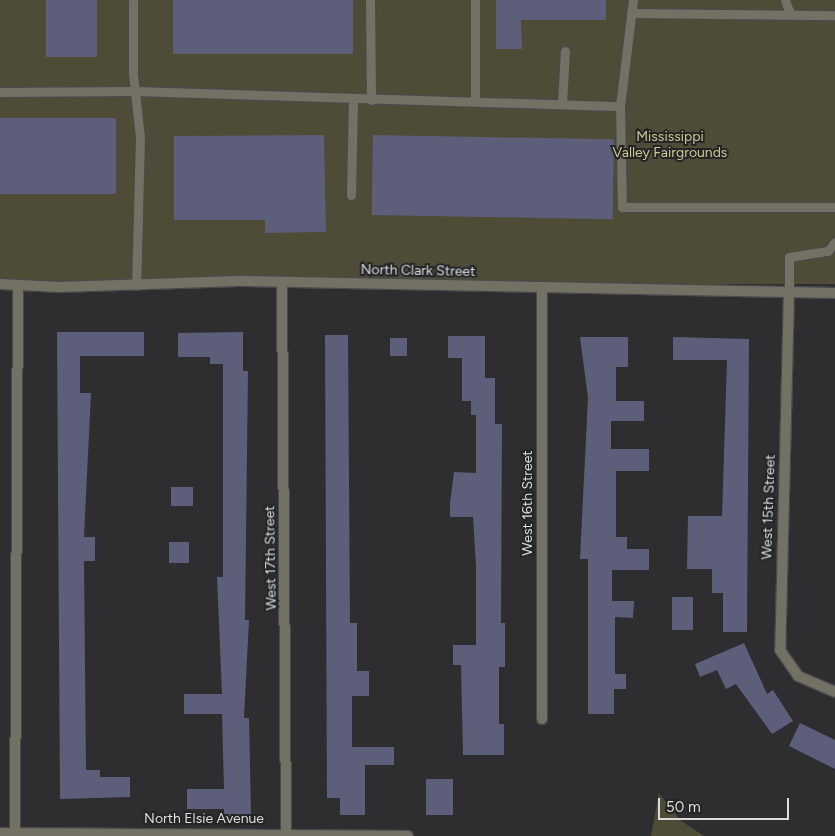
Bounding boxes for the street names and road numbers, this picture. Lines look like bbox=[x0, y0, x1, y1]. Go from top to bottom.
street label: North Clark Street bbox=[360, 262, 476, 280]
street label: West 16th Street bbox=[520, 450, 536, 556]
street label: West 15th Street bbox=[759, 454, 779, 560]
street label: West 17th Street bbox=[262, 505, 280, 611]
street label: North Elsie Avenue bbox=[144, 811, 264, 827]

